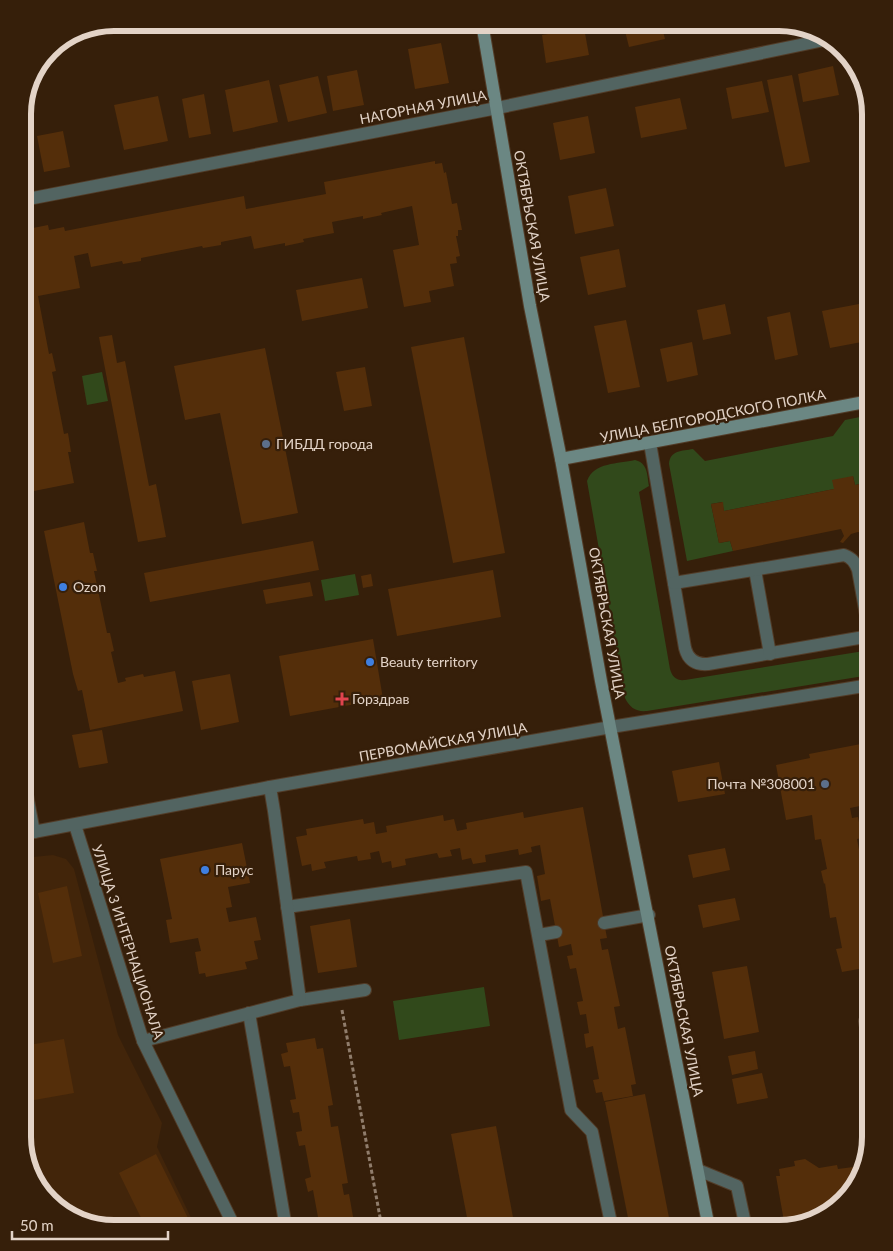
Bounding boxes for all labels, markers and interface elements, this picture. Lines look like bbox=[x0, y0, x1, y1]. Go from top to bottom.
street label: НАГОРНАЯ УЛИЦА bbox=[358, 86, 488, 127]
street label: ОКТЯБРЬСКАЯ УЛИЦА bbox=[511, 149, 554, 304]
street label: УЛИЦА БЕЛГОРОДСКОГО ПОЛКА bbox=[599, 385, 828, 446]
place label: ГИБДД города bbox=[276, 435, 373, 452]
marker: ГИБДД города bbox=[260, 438, 272, 450]
street label: ОКТЯБРЬСКАЯ УЛИЦА bbox=[586, 546, 629, 701]
place label: Ozon bbox=[73, 578, 106, 595]
marker: Ozon bbox=[57, 581, 69, 593]
place label: Beauty territory bbox=[380, 653, 479, 670]
marker: Beauty territory bbox=[364, 656, 376, 668]
place label: Горздрав bbox=[352, 690, 409, 707]
marker: Горздрав bbox=[336, 693, 348, 705]
street label: ПЕРВОМАЙСКАЯ УЛИЦА bbox=[358, 718, 529, 765]
place label: Почта №308001 bbox=[707, 775, 815, 792]
marker: Почта №308001 bbox=[819, 778, 831, 790]
street label: УЛИЦА 3 ИНТЕРНАЦИОНАЛА bbox=[89, 842, 168, 1042]
place label: Парус bbox=[215, 861, 254, 878]
marker: Парус bbox=[199, 864, 211, 876]
street label: ОКТЯБРЬСКАЯ УЛИЦА bbox=[661, 944, 708, 1098]
scale bar bbox=[12, 1208, 169, 1240]
text: 50 m bbox=[20, 1216, 54, 1234]

